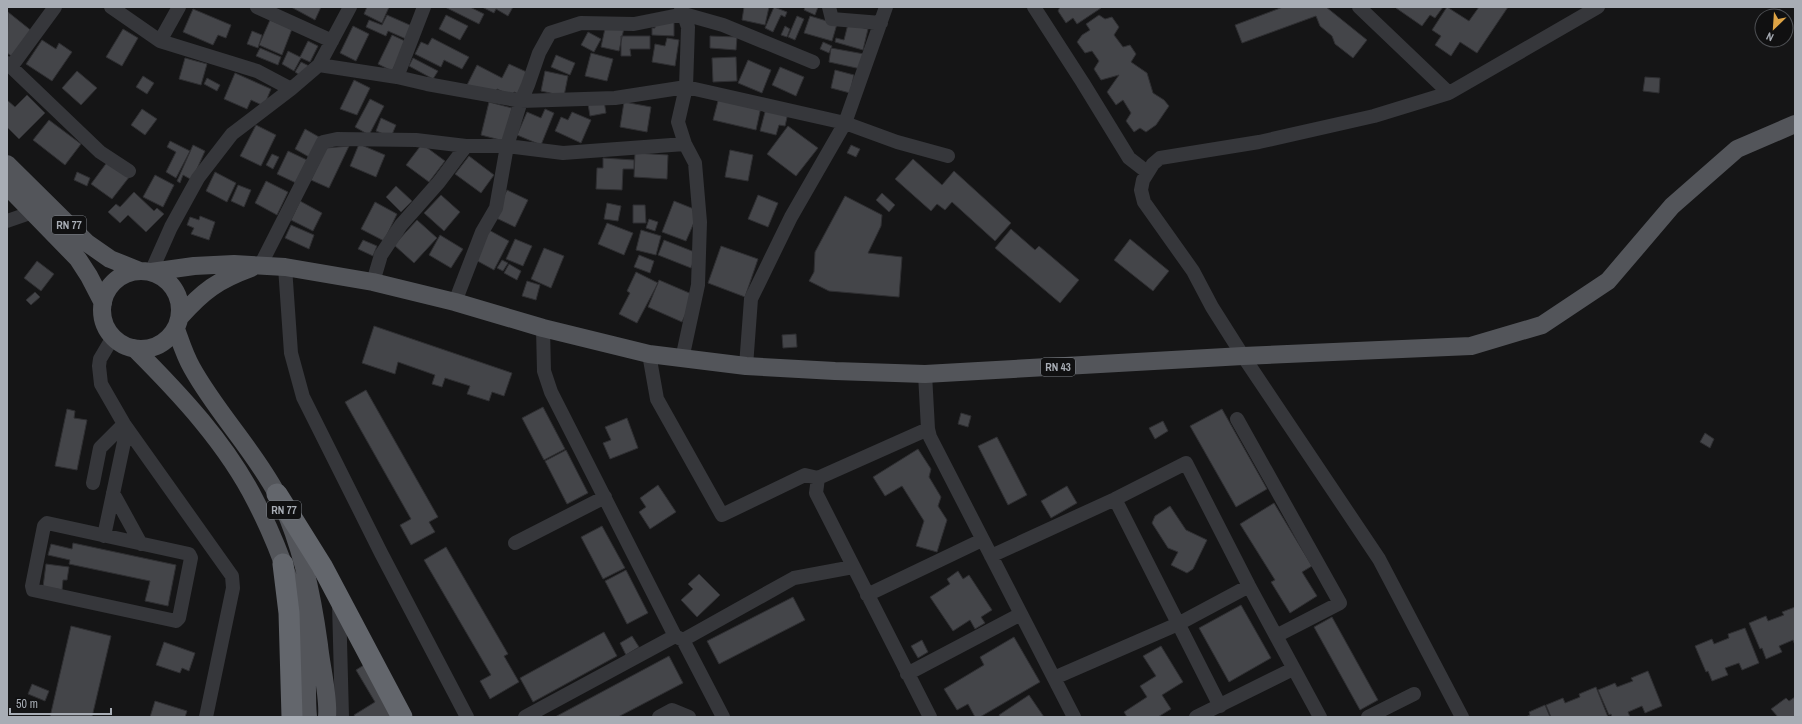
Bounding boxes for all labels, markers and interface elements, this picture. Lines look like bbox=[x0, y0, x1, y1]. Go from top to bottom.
north arrow bbox=[1754, 8, 1794, 48]
text: N bbox=[1764, 29, 1776, 45]
road number: RN 77 bbox=[52, 216, 86, 234]
road number: RN 43 bbox=[1041, 358, 1075, 376]
road number: RN 77 bbox=[267, 501, 301, 519]
scale bar bbox=[10, 690, 111, 716]
text: 50 m bbox=[16, 696, 38, 712]

